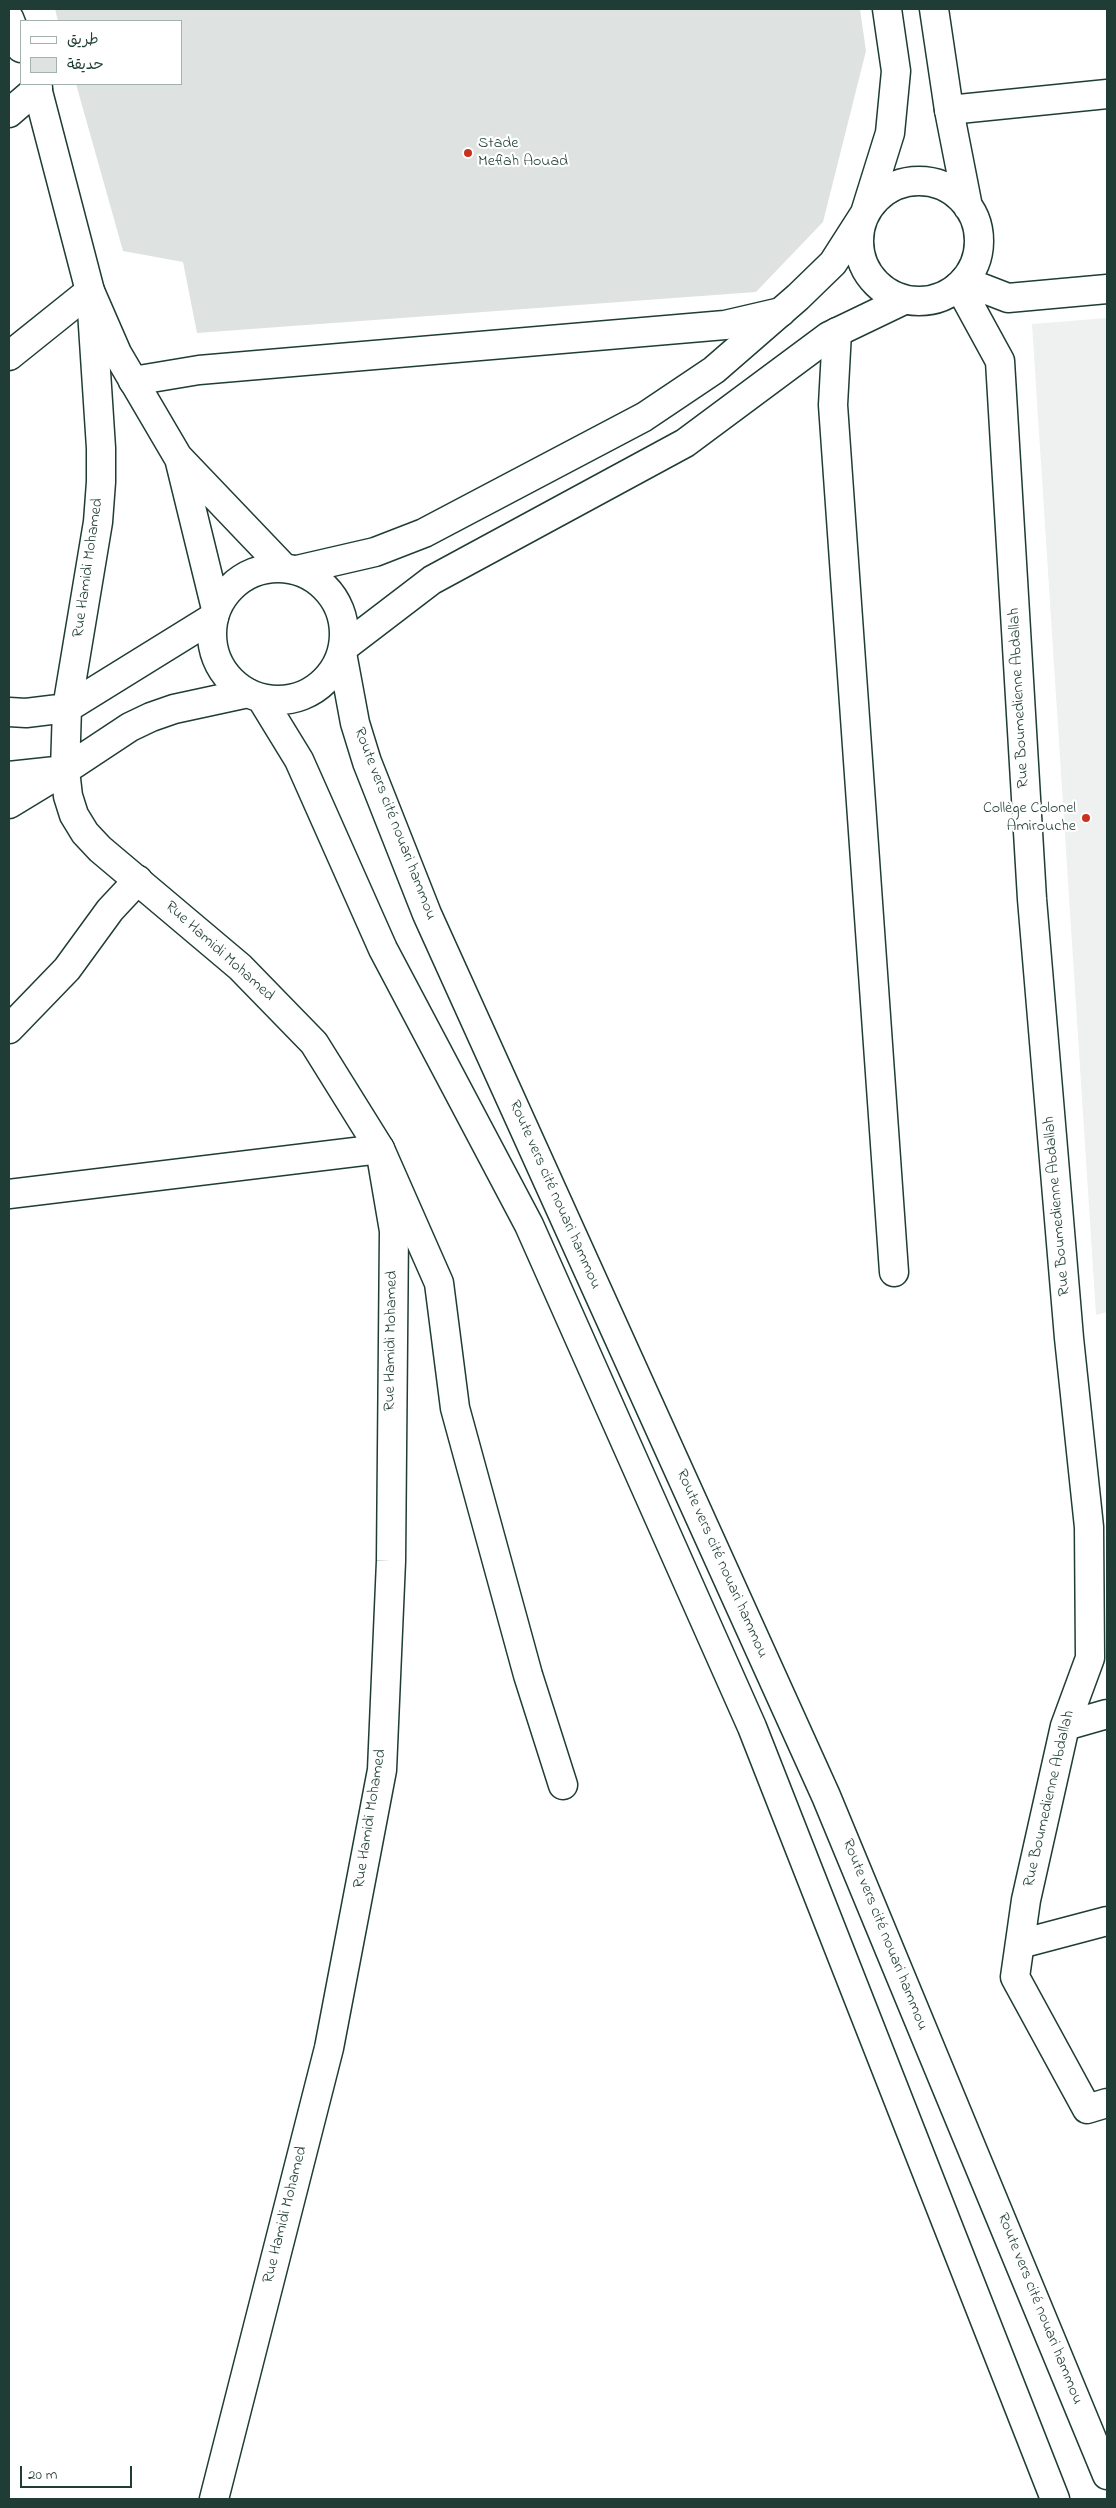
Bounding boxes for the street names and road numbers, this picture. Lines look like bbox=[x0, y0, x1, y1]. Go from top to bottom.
street label: Rue Hamidi Mohamed bbox=[70, 497, 108, 639]
street label: Rue Boumedienne Abdallah bbox=[1006, 607, 1034, 789]
street label: Route vers cité nouari hammou bbox=[348, 725, 440, 923]
street label: Rue Hamidi Mohamed bbox=[160, 898, 278, 1006]
street label: Route vers cité nouari hammou bbox=[504, 1098, 604, 1292]
street label: Rue Boumedienne Abdallah bbox=[1041, 1115, 1075, 1297]
street label: Rue Hamidi Mohamed bbox=[381, 1271, 403, 1411]
street label: Route vers cité nouari hammou bbox=[671, 1467, 771, 1661]
street label: Rue Boumedienne Abdallah bbox=[1020, 1709, 1080, 1889]
street label: Rue Hamidi Mohamed bbox=[351, 1748, 391, 1890]
street label: Route vers cité nouari hammou bbox=[837, 1837, 931, 2033]
street label: Rue Hamidi Mohamed bbox=[260, 2144, 312, 2286]
street label: Route vers cité nouari hammou bbox=[992, 2211, 1086, 2407]

